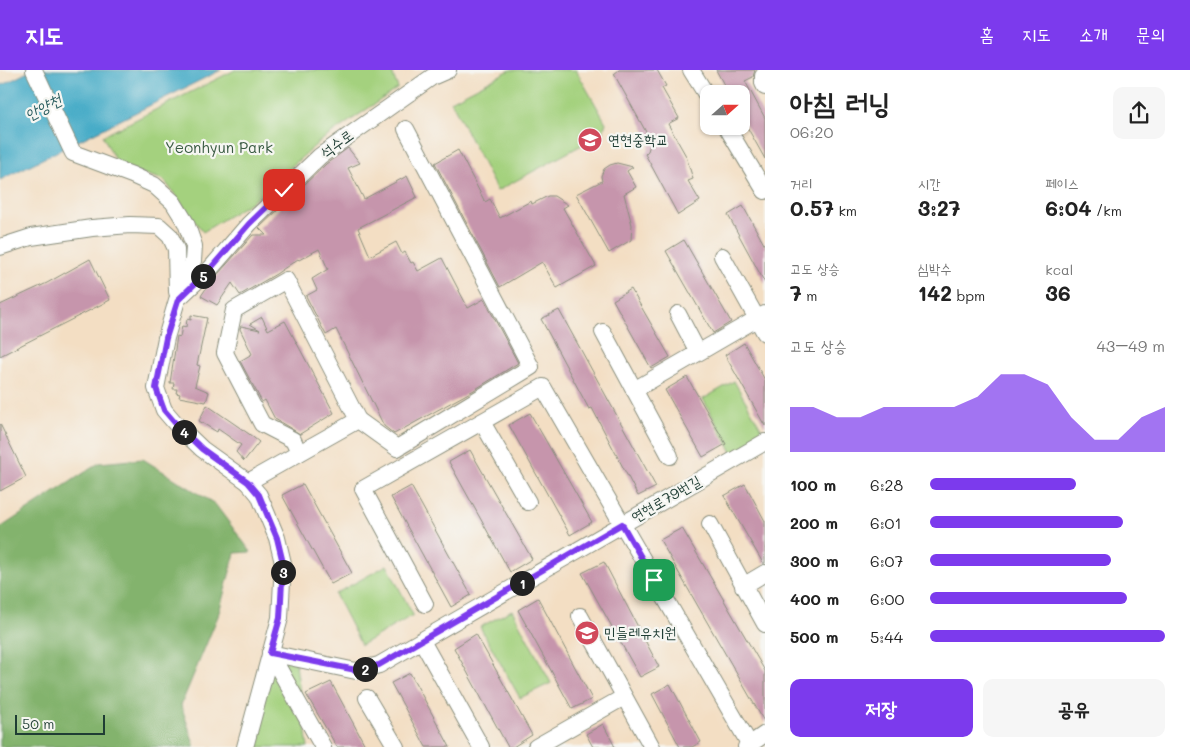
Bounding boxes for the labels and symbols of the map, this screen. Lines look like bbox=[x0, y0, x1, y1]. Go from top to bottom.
north arrow bbox=[700, 85, 750, 135]
water label: 안양천 bbox=[21, 87, 67, 125]
street label: 석수로 bbox=[316, 124, 357, 162]
school or university icon: 연현중학교 bbox=[577, 127, 603, 153]
place label: 연현중학교 bbox=[608, 129, 668, 149]
park label: Yeonhyun Park bbox=[165, 137, 273, 157]
pin bbox=[263, 169, 305, 211]
pin: 5 bbox=[190, 264, 216, 288]
pin: 4 bbox=[172, 420, 196, 444]
street label: 연현로79번길 bbox=[627, 470, 704, 526]
pin bbox=[633, 559, 675, 601]
pin: 3 bbox=[270, 560, 296, 584]
pin: 1 bbox=[510, 570, 534, 596]
school or university icon: 민들레유치원 bbox=[574, 620, 600, 646]
place label: 민들레유치원 bbox=[604, 622, 676, 642]
pin: 2 bbox=[352, 656, 378, 682]
scale bar bbox=[15, 712, 105, 735]

